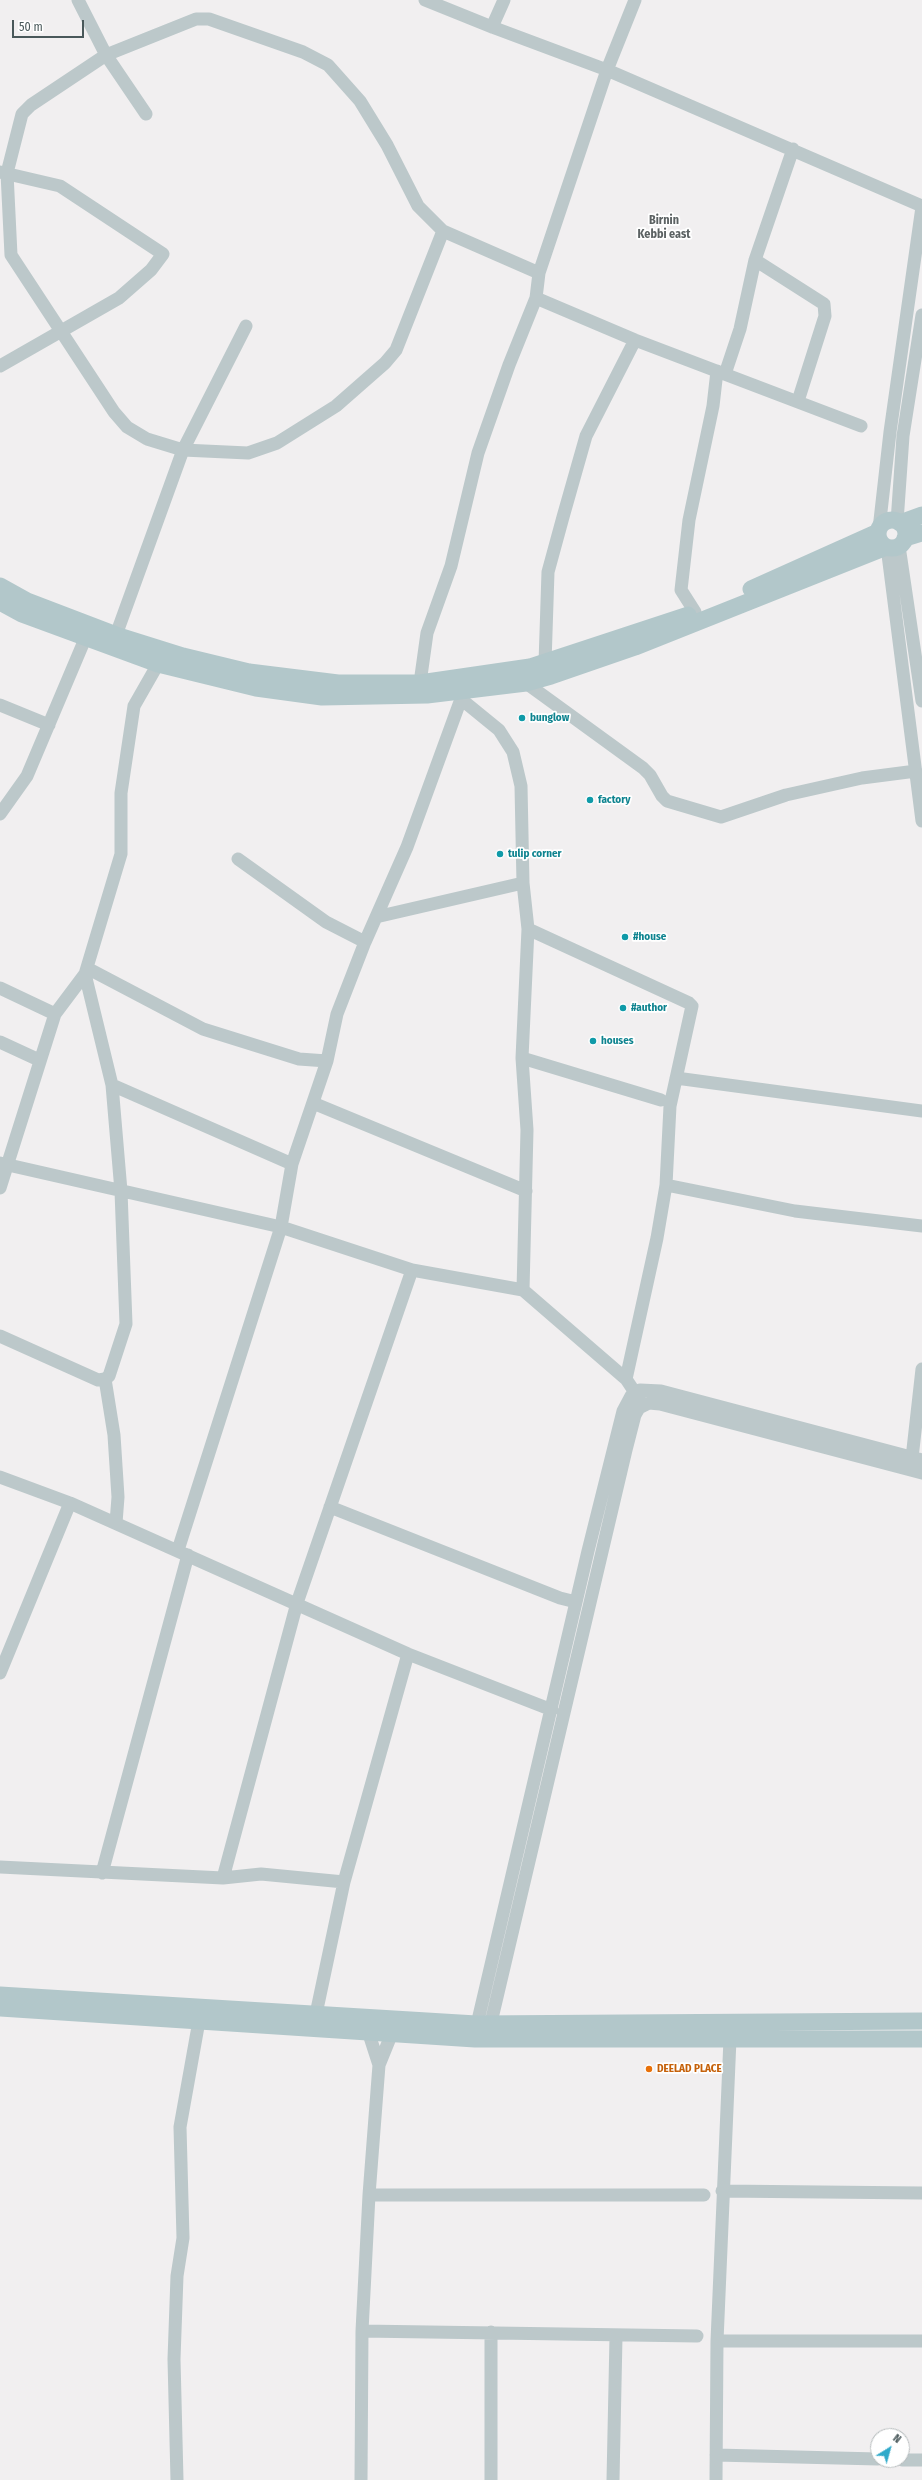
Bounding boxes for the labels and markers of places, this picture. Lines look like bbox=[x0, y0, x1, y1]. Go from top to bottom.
place label: bunglow bbox=[530, 711, 569, 725]
marker: bunglow bbox=[517, 713, 527, 723]
place label: factory bbox=[598, 793, 630, 807]
marker: factory bbox=[585, 795, 595, 805]
place label: tulip corner bbox=[508, 847, 562, 861]
marker: tulip corner bbox=[495, 849, 505, 859]
place label: #house bbox=[633, 930, 666, 944]
marker: #house bbox=[620, 932, 630, 942]
place label: #author bbox=[631, 1001, 667, 1015]
marker: #author bbox=[618, 1003, 628, 1013]
place label: houses bbox=[601, 1034, 634, 1048]
marker: houses bbox=[588, 1036, 598, 1046]
place label: DEELAD PLACE bbox=[657, 2062, 722, 2076]
marker: DEELAD PLACE bbox=[644, 2064, 654, 2074]

